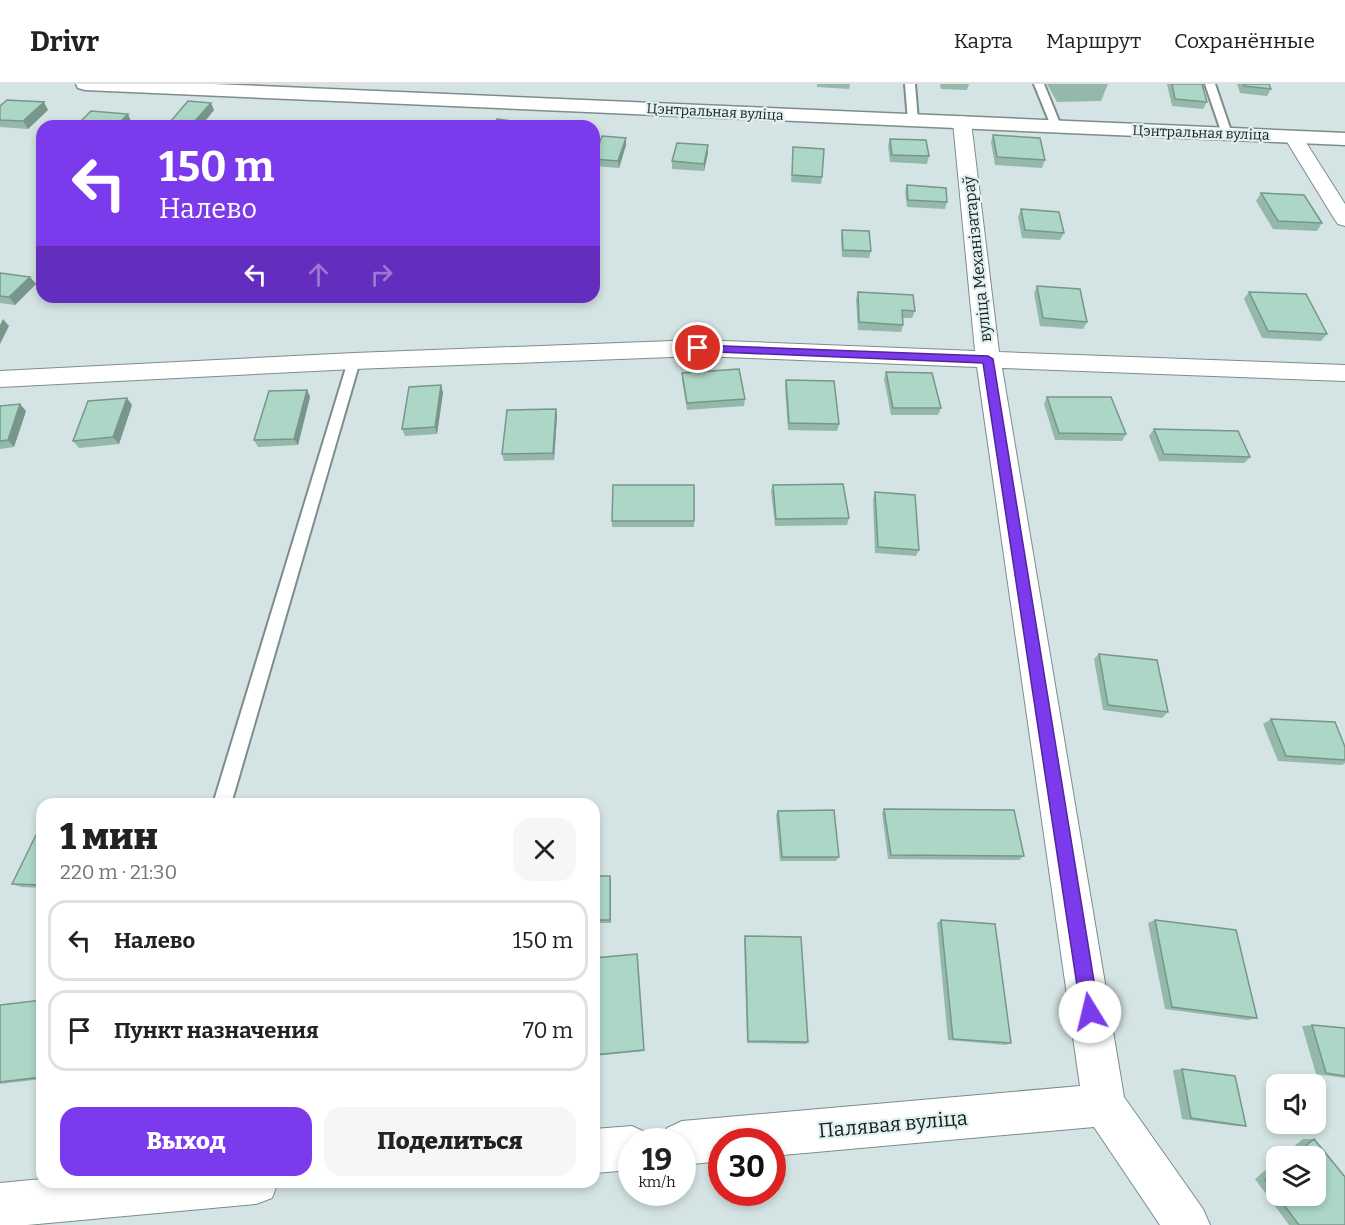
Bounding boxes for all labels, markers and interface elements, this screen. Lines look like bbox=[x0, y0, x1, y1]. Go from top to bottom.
text: Drivr bbox=[30, 25, 99, 58]
text: Карта bbox=[954, 28, 1013, 54]
text: Маршрут bbox=[1046, 28, 1141, 54]
text: Сохранённые bbox=[1174, 28, 1315, 54]
street label: Цэнтральная вуліца bbox=[646, 100, 784, 124]
street label: Цэнтральная вуліца bbox=[1132, 122, 1270, 144]
text: 150 m bbox=[159, 142, 274, 192]
icon: left bbox=[60, 144, 138, 222]
street label: вуліца Механізатараў bbox=[959, 174, 995, 343]
text: Налево bbox=[159, 193, 257, 225]
icon: left bbox=[239, 258, 272, 291]
icon: ahead bbox=[302, 258, 335, 291]
icon: right bbox=[365, 258, 398, 291]
pin bbox=[672, 322, 723, 373]
icon: arrive bbox=[681, 331, 714, 364]
text: 1 мин bbox=[60, 815, 158, 859]
button: close bbox=[513, 818, 576, 881]
text: 220 m · 21:30 bbox=[60, 860, 177, 884]
icon: left bbox=[63, 924, 96, 957]
text: Налево bbox=[114, 927, 195, 954]
text: 150 m bbox=[513, 927, 573, 954]
position arrow bbox=[1058, 980, 1122, 1044]
icon: arrive bbox=[63, 1014, 96, 1047]
text: Пункт назначения bbox=[114, 1017, 319, 1044]
text: 70 m bbox=[523, 1017, 573, 1044]
map controls bbox=[1266, 1074, 1326, 1206]
button: sound bbox=[1266, 1074, 1326, 1134]
street label: Палявая вуліца bbox=[817, 1106, 969, 1142]
button: Выход bbox=[60, 1107, 312, 1176]
button: Поделиться bbox=[324, 1107, 576, 1176]
speed limit sign: 30 bbox=[708, 1128, 786, 1206]
text: 19 bbox=[642, 1142, 672, 1178]
button: layers bbox=[1266, 1146, 1326, 1206]
text: km/h bbox=[638, 1173, 676, 1191]

